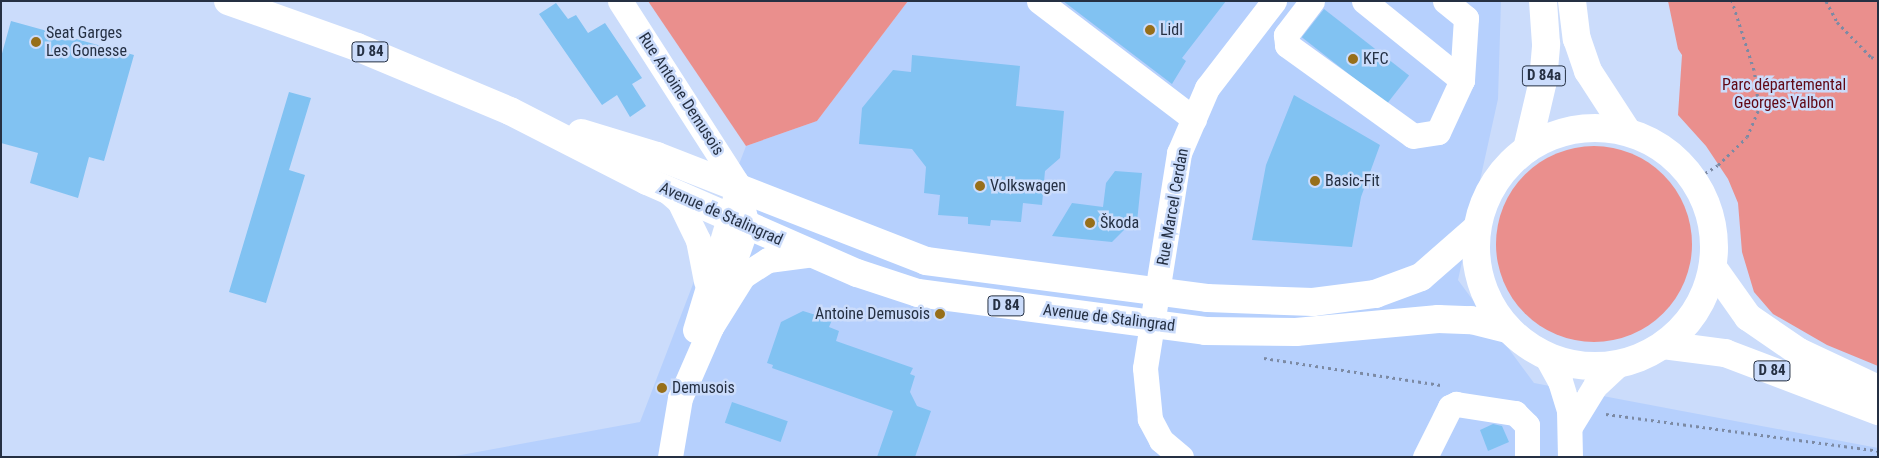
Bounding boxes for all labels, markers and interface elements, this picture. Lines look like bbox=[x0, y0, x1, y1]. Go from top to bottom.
place label: Lidl bbox=[1160, 20, 1183, 40]
place label: Seat Garges Les Gonesse bbox=[46, 23, 127, 61]
marker: Lidl bbox=[1144, 24, 1156, 36]
street label: Rue Antoine Demusois bbox=[634, 29, 728, 159]
marker: Seat Garges Les Gonesse bbox=[30, 36, 42, 48]
road number: D 84 bbox=[351, 40, 389, 64]
place label: KFC bbox=[1363, 49, 1388, 69]
marker: KFC bbox=[1347, 53, 1359, 65]
road number: D 84a bbox=[1522, 64, 1566, 88]
park label: Parc départemental Georges-Valbon bbox=[1722, 75, 1846, 113]
street label: Rue Marcel Cerdan bbox=[1153, 147, 1193, 267]
place label: Basic-Fit bbox=[1325, 171, 1380, 191]
marker: Basic-Fit bbox=[1309, 175, 1321, 187]
place label: Volkswagen bbox=[990, 176, 1066, 196]
street label: Avenue de Stalingrad bbox=[656, 178, 786, 250]
marker: Volkswagen bbox=[974, 180, 986, 192]
place label: Škoda bbox=[1100, 213, 1139, 233]
marker: Škoda bbox=[1084, 217, 1096, 229]
road number: D 84 bbox=[987, 294, 1025, 318]
street label: Avenue de Stalingrad bbox=[1042, 300, 1176, 336]
place label: Antoine Demusois bbox=[815, 304, 930, 324]
marker: Antoine Demusois bbox=[934, 308, 946, 320]
road number: D 84 bbox=[1753, 358, 1791, 384]
place label: Demusois bbox=[672, 378, 735, 398]
marker: Demusois bbox=[656, 382, 668, 394]

